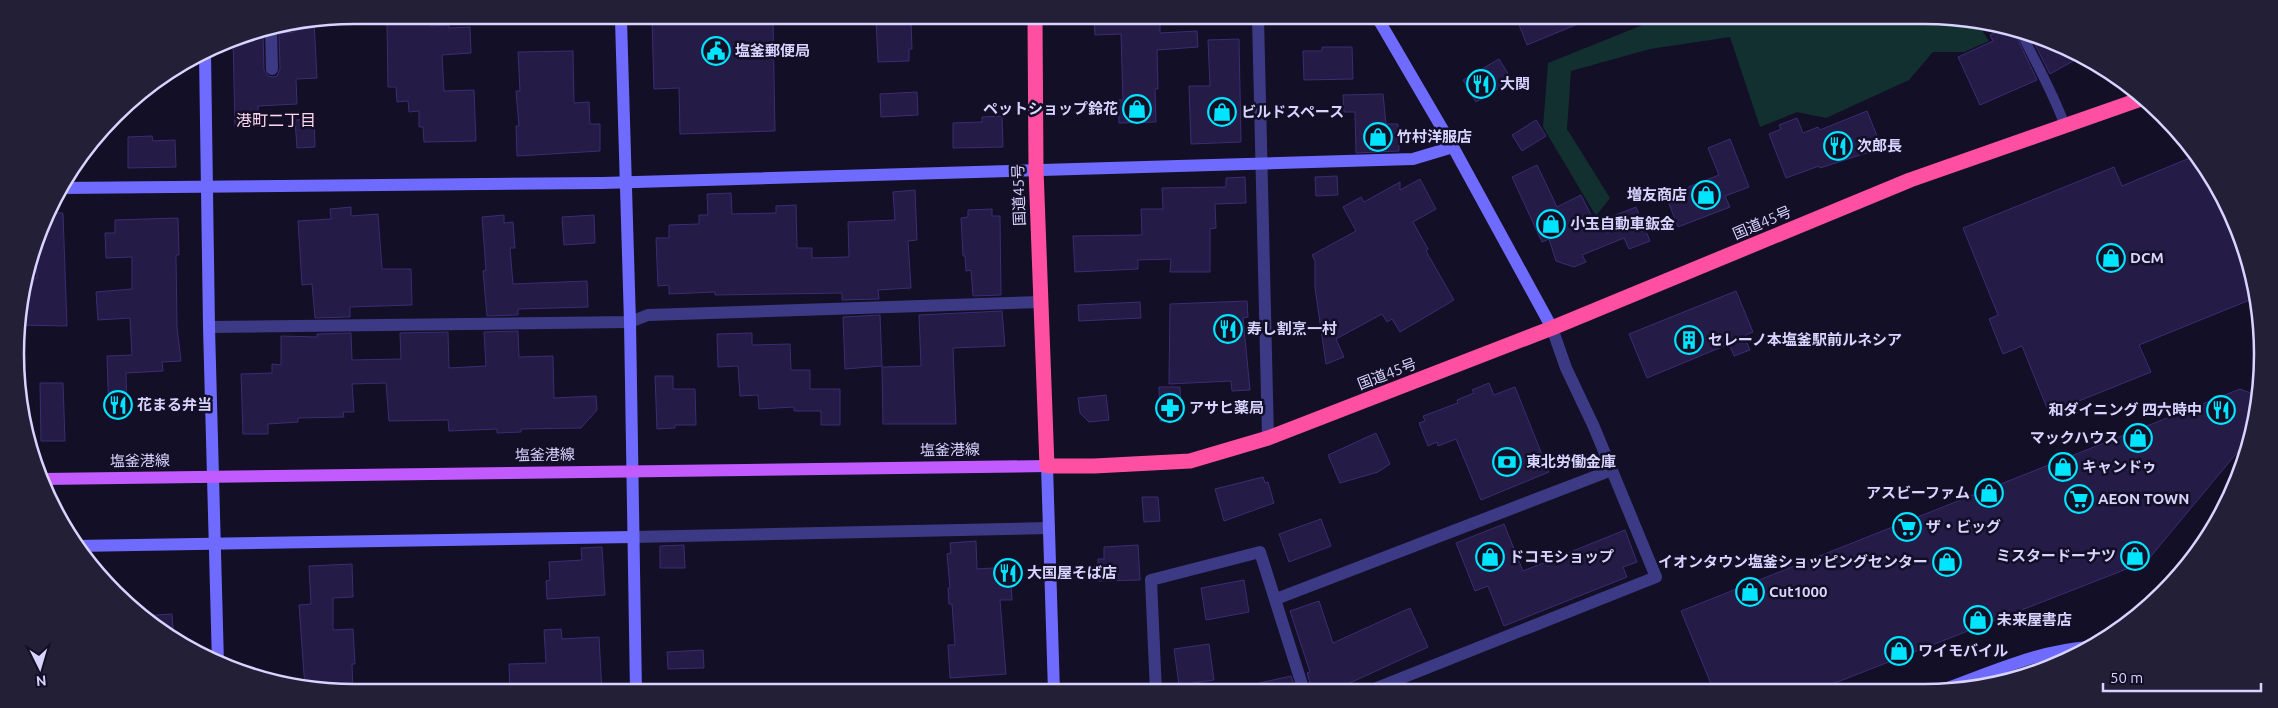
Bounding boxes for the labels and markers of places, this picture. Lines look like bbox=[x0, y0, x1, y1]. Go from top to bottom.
public building icon: 塩釜郵便局 bbox=[701, 36, 731, 66]
place label: 塩釜郵便局 bbox=[735, 42, 810, 59]
restaurant icon: 大関 bbox=[1466, 69, 1496, 99]
place label: 大関 bbox=[1500, 75, 1530, 92]
shop icon: ペットショップ鈴花 bbox=[1122, 94, 1152, 124]
shop icon: ビルドスペース bbox=[1207, 97, 1237, 127]
place label: ペットショップ鈴花 bbox=[983, 100, 1118, 117]
place label: ビルドスペース bbox=[1241, 103, 1344, 120]
shop icon: 竹村洋服店 bbox=[1363, 122, 1393, 152]
place label: 竹村洋服店 bbox=[1397, 128, 1472, 145]
restaurant icon: 次郎長 bbox=[1823, 131, 1853, 161]
place label: 次郎長 bbox=[1857, 137, 1902, 154]
shop icon: 増友商店 bbox=[1691, 180, 1721, 210]
place label: 増友商店 bbox=[1627, 186, 1687, 203]
shop icon: 小玉自動車鈑金 bbox=[1536, 209, 1566, 239]
place label: 小玉自動車鈑金 bbox=[1570, 215, 1675, 232]
shop icon: DCM bbox=[2096, 243, 2126, 273]
place label: DCM bbox=[2130, 249, 2164, 266]
restaurant icon: 寿し割烹一村 bbox=[1213, 314, 1243, 344]
place label: 寿し割烹一村 bbox=[1247, 320, 1337, 337]
building icon: セレーノ本塩釜駅前ルネシア bbox=[1674, 325, 1704, 355]
place label: セレーノ本塩釜駅前ルネシア bbox=[1708, 331, 1902, 348]
restaurant icon: 花まる弁当 bbox=[103, 390, 133, 420]
pharmacy icon: アサヒ薬局 bbox=[1155, 393, 1185, 423]
restaurant icon: 和ダイニング 四六時中 bbox=[2206, 395, 2236, 425]
place label: 花まる弁当 bbox=[137, 396, 212, 413]
place label: アサヒ薬局 bbox=[1189, 399, 1264, 416]
place label: 和ダイニング 四六時中 bbox=[2048, 401, 2202, 418]
shop icon: マックハウス bbox=[2123, 423, 2153, 453]
place label: マックハウス bbox=[2030, 429, 2119, 446]
bank icon: 東北労働金庫 bbox=[1492, 447, 1522, 477]
shop icon: キャンドゥ bbox=[2048, 452, 2078, 482]
place label: 東北労働金庫 bbox=[1526, 453, 1616, 470]
place label: キャンドゥ bbox=[2082, 458, 2157, 475]
shop icon: アスビーファム bbox=[1974, 478, 2004, 508]
place label: アスビーファム bbox=[1866, 484, 1970, 501]
supermarket icon: AEON TOWN bbox=[2064, 484, 2094, 514]
place label: AEON TOWN bbox=[2098, 490, 2189, 507]
supermarket icon: ザ・ビッグ bbox=[1892, 512, 1922, 542]
place label: ザ・ビッグ bbox=[1926, 518, 2001, 535]
shop icon: ミスタードーナツ bbox=[2120, 541, 2150, 571]
shop icon: ドコモショップ bbox=[1475, 542, 1505, 572]
shop icon: イオンタウン塩釜ショッピングセンター bbox=[1932, 547, 1962, 577]
place label: ミスタードーナツ bbox=[1996, 547, 2116, 564]
place label: ドコモショップ bbox=[1509, 548, 1614, 565]
place label: イオンタウン塩釜ショッピングセンター bbox=[1658, 553, 1928, 570]
restaurant icon: 大国屋そば店 bbox=[993, 558, 1023, 588]
place label: 大国屋そば店 bbox=[1027, 564, 1117, 581]
shop icon: Cut1000 bbox=[1735, 577, 1765, 607]
place label: Cut1000 bbox=[1769, 583, 1828, 600]
shop icon: 未来屋書店 bbox=[1963, 605, 1993, 635]
place label: 未来屋書店 bbox=[1997, 611, 2072, 628]
shop icon: ワイモバイル bbox=[1884, 636, 1914, 666]
place label: ワイモバイル bbox=[1918, 642, 2008, 659]

